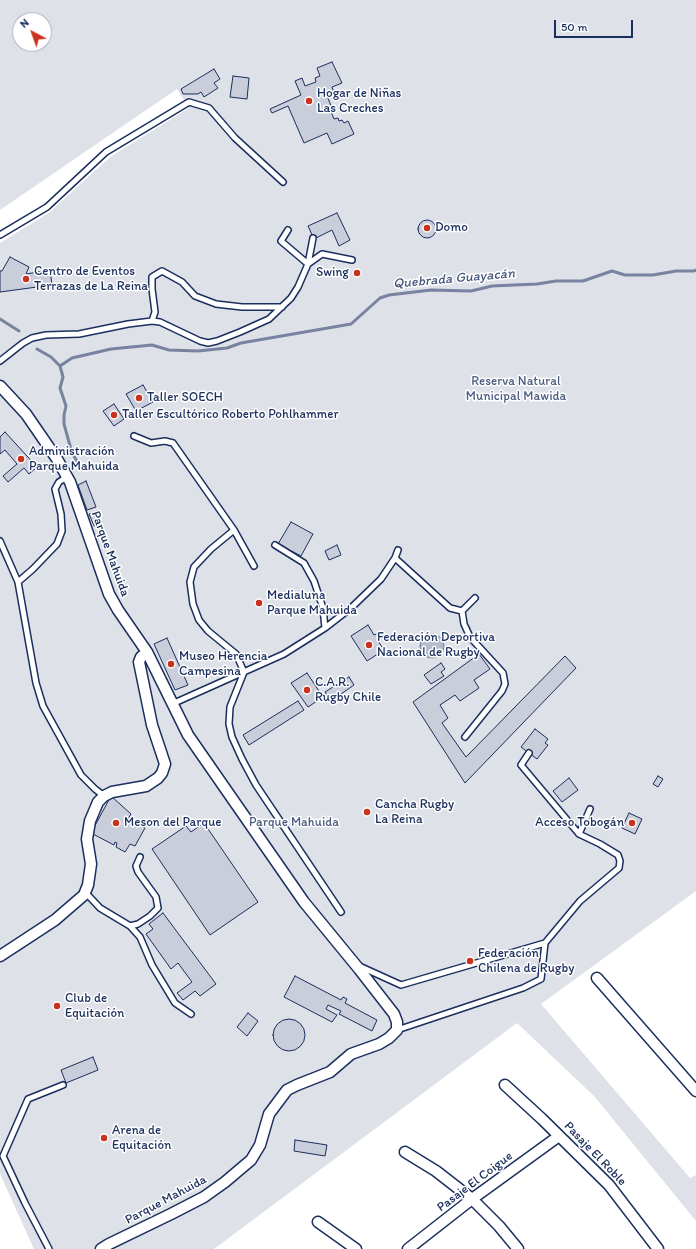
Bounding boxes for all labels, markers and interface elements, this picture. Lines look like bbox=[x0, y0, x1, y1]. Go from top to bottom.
north arrow bbox=[12, 12, 52, 52]
scale bar bbox=[556, 12, 635, 38]
text: N bbox=[17, 16, 32, 31]
text: 50 m bbox=[561, 20, 587, 34]
place label: Hogar de Niñas Las Creches bbox=[317, 86, 401, 117]
marker: Hogar de Niñas Las Creches bbox=[304, 96, 314, 106]
place label: Domo bbox=[435, 220, 468, 236]
marker: Domo bbox=[422, 223, 432, 233]
place label: Centro de Eventos Terrazas de La Reina bbox=[34, 264, 148, 295]
place label: Swing bbox=[316, 265, 349, 281]
water label: Quebrada Guayacán bbox=[392, 265, 516, 293]
marker: Swing bbox=[352, 268, 362, 278]
marker: Centro de Eventos Terrazas de La Reina bbox=[21, 274, 31, 284]
park label: Reserva Natural Municipal Mawida bbox=[466, 374, 566, 405]
place label: Taller SOECH bbox=[147, 390, 223, 406]
marker: Taller SOECH bbox=[134, 393, 144, 403]
place label: Taller Escultórico Roberto Pohlhammer bbox=[122, 407, 339, 423]
marker: Taller Escultórico Roberto Pohlhammer bbox=[109, 410, 119, 420]
place label: Administración Parque Mahuida bbox=[29, 444, 119, 475]
marker: Administración Parque Mahuida bbox=[16, 454, 26, 464]
street label: Parque Mahuida bbox=[87, 509, 133, 599]
place label: Medialuna Parque Mahuida bbox=[267, 588, 357, 619]
marker: Medialuna Parque Mahuida bbox=[254, 598, 264, 608]
place label: Federación Deportiva Nacional de Rugby bbox=[377, 630, 495, 661]
marker: Federación Deportiva Nacional de Rugby bbox=[364, 640, 374, 650]
place label: Museo Herencia Campesina bbox=[179, 649, 268, 680]
marker: Museo Herencia Campesina bbox=[166, 659, 176, 669]
place label: C.A.R. Rugby Chile bbox=[315, 675, 381, 706]
marker: C.A.R. Rugby Chile bbox=[302, 685, 312, 695]
place label: Cancha Rugby La Reina bbox=[375, 797, 454, 828]
marker: Cancha Rugby La Reina bbox=[362, 807, 372, 817]
place label: Meson del Parque bbox=[124, 815, 222, 831]
park label: Parque Mahuida bbox=[249, 815, 339, 831]
place label: Acceso Tobogán bbox=[535, 815, 624, 831]
marker: Meson del Parque bbox=[111, 818, 121, 828]
marker: Acceso Tobogán bbox=[627, 818, 637, 828]
place label: Federación Chilena de Rugby bbox=[478, 946, 574, 977]
marker: Federación Chilena de Rugby bbox=[465, 956, 475, 966]
place label: Club de Equitación bbox=[65, 991, 124, 1022]
marker: Club de Equitación bbox=[52, 1001, 62, 1011]
street label: Pasaje El Roble bbox=[560, 1119, 630, 1189]
place label: Arena de Equitación bbox=[112, 1123, 171, 1154]
marker: Arena de Equitación bbox=[99, 1133, 109, 1143]
street label: Pasaje El Coigue bbox=[434, 1149, 516, 1215]
street label: Parque Mahuida bbox=[123, 1172, 209, 1228]

